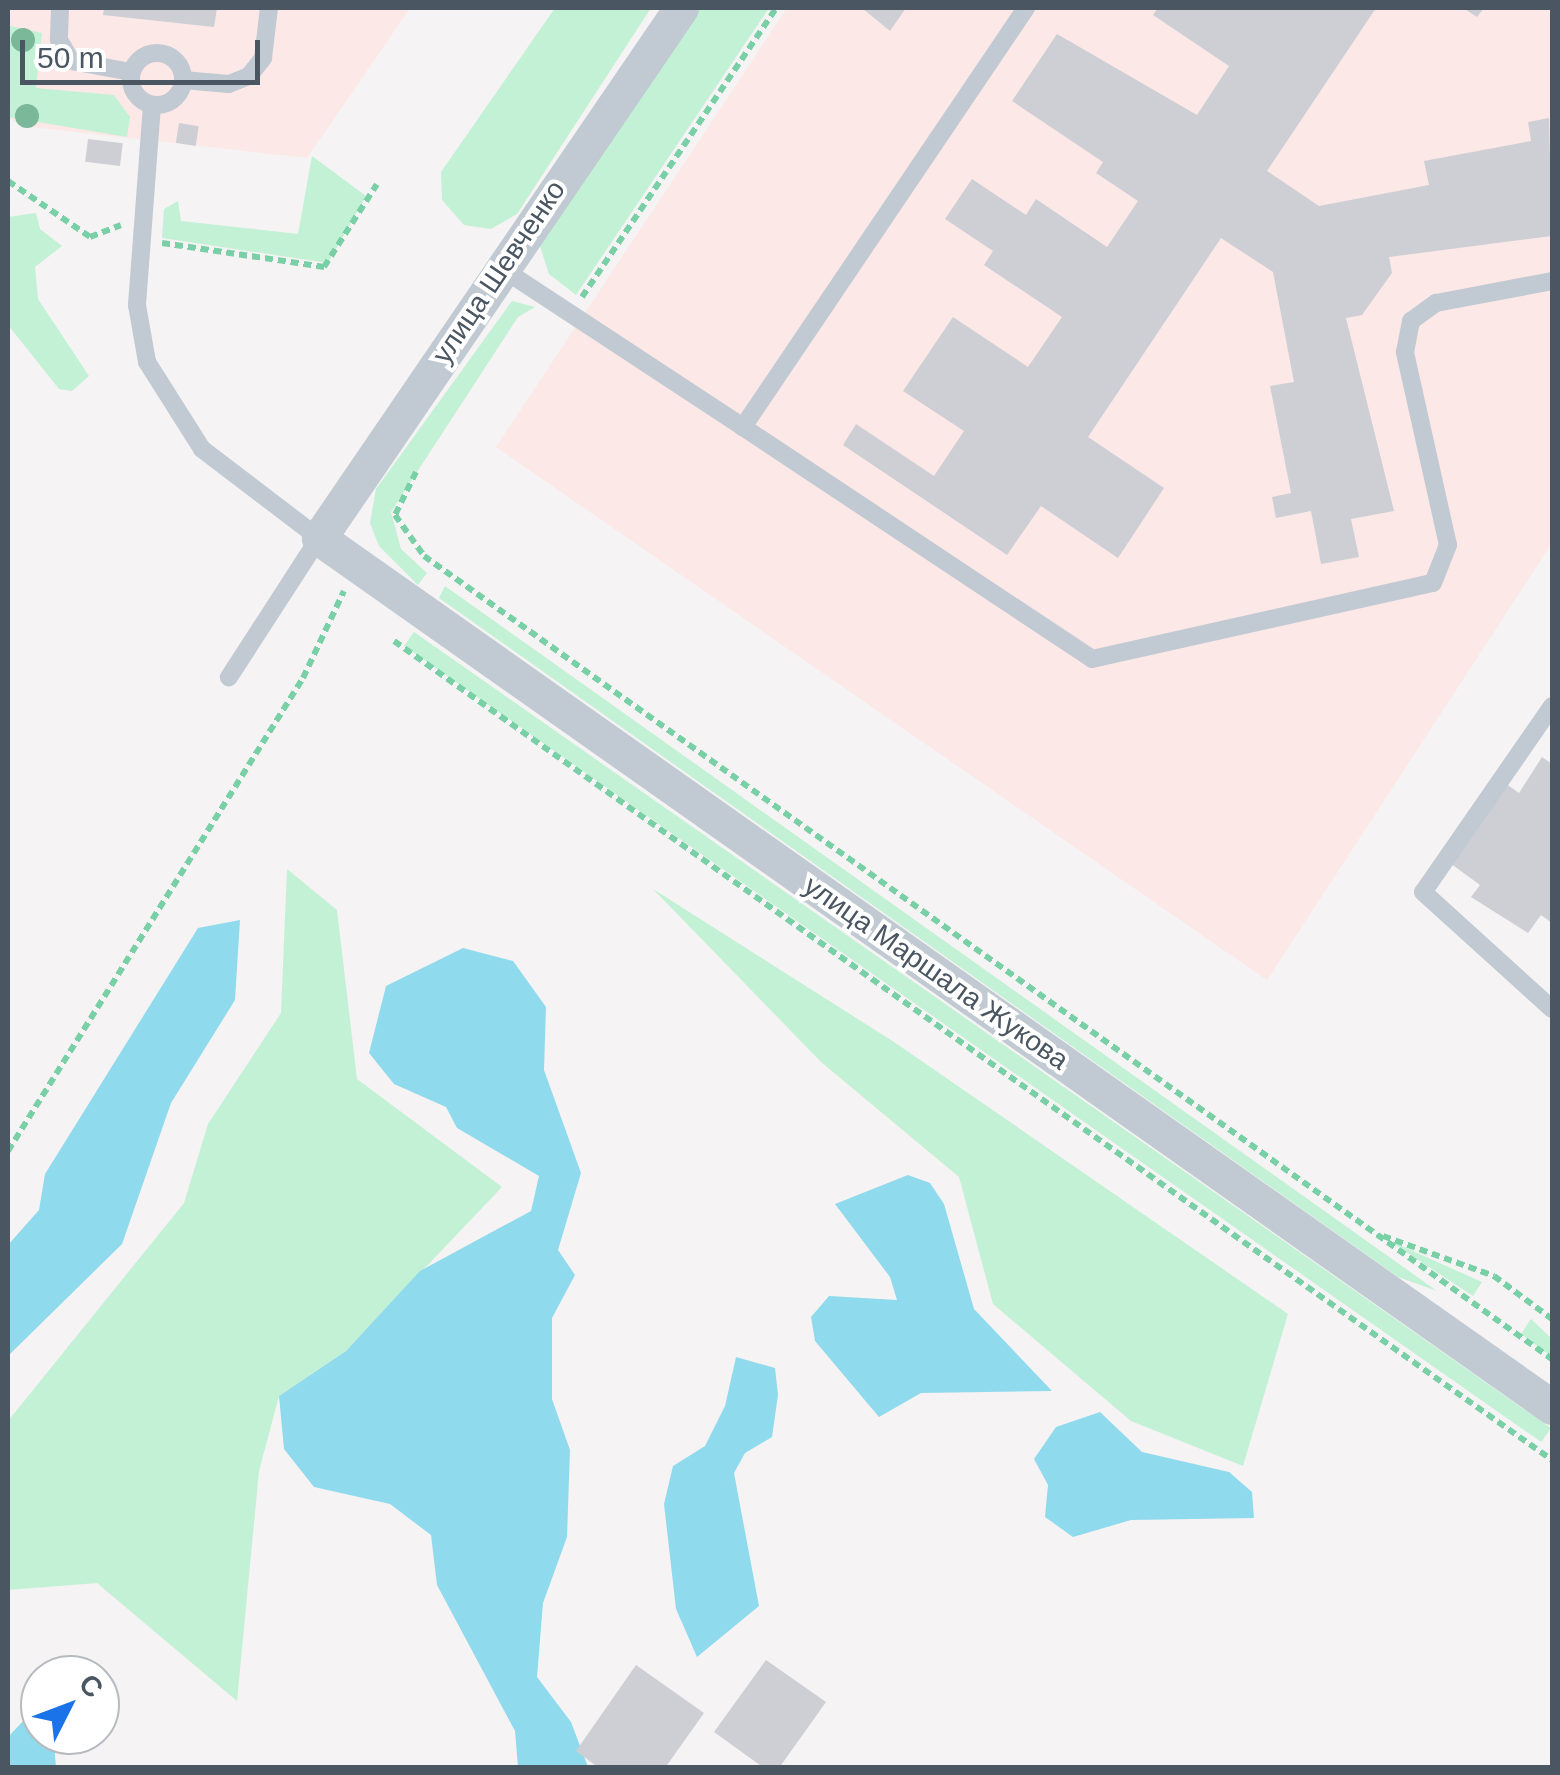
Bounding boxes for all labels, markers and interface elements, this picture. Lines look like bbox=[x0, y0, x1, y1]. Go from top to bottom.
scale bar bbox=[25, 20, 265, 82]
text: 50 m bbox=[37, 41, 104, 74]
street label: улица Шевченко bbox=[425, 174, 573, 370]
street label: улица Маршала Жукова bbox=[797, 869, 1075, 1077]
north arrow bbox=[20, 1655, 120, 1755]
text: С bbox=[73, 1668, 109, 1704]

